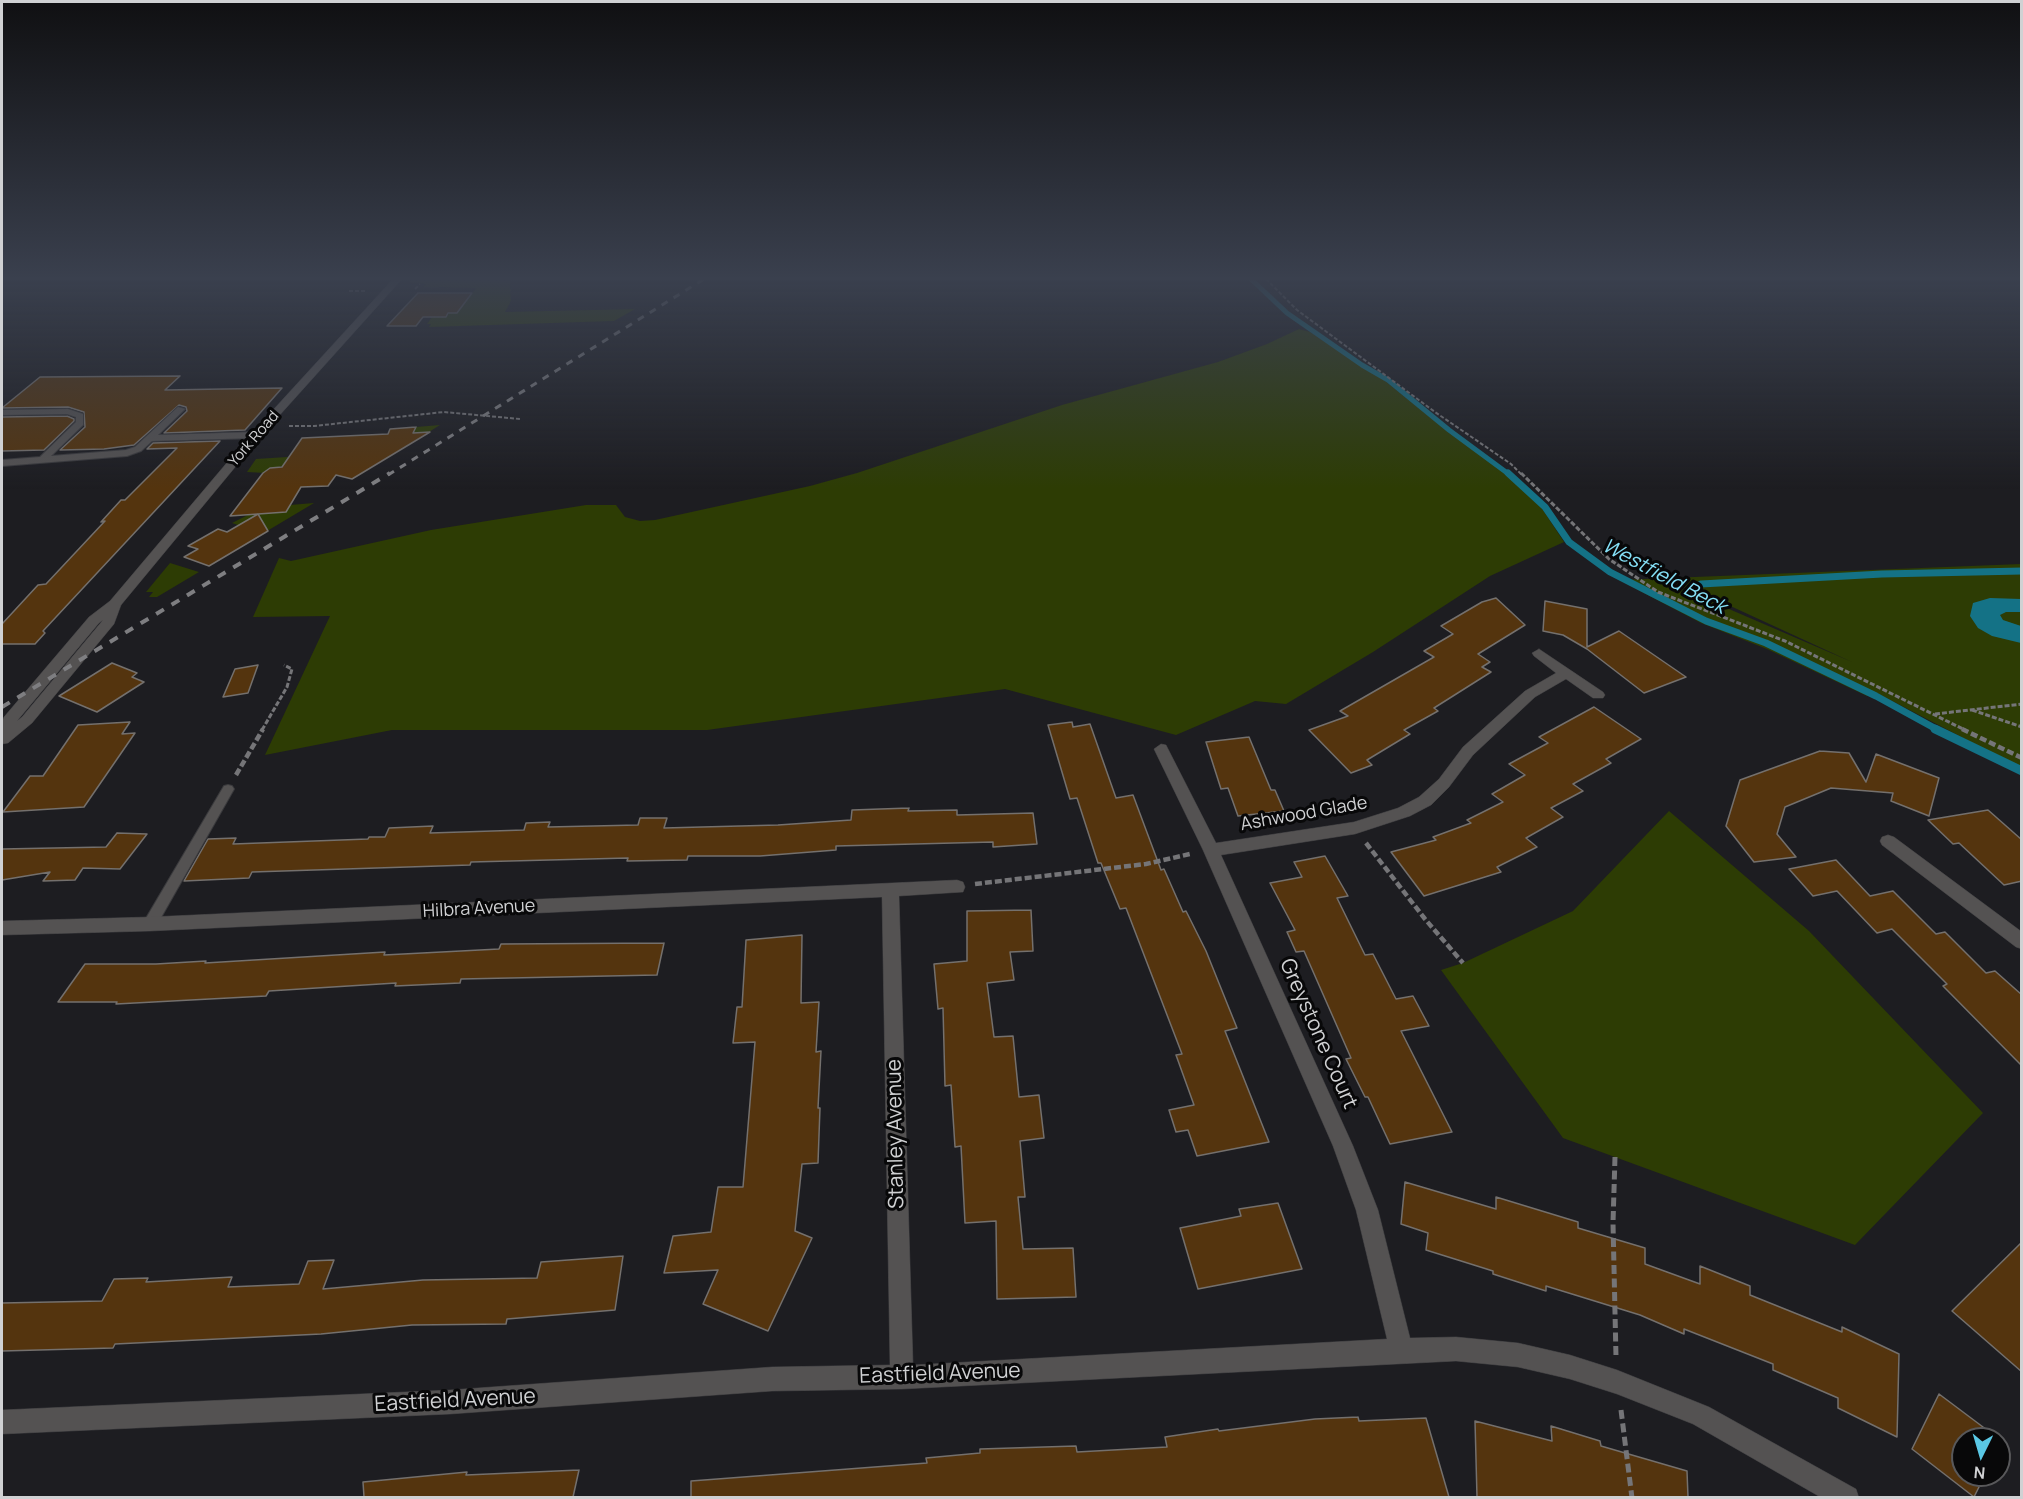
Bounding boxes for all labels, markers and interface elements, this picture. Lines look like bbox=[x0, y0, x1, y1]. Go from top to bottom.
street label: York Road bbox=[225, 408, 283, 470]
water label: Westfield Beck bbox=[1598, 534, 1730, 620]
street label: Ashwood Glade bbox=[1239, 792, 1369, 836]
street label: Hilbra Avenue bbox=[422, 895, 536, 923]
street label: Greystone Court bbox=[1274, 955, 1362, 1113]
street label: Stanley Avenue bbox=[882, 1059, 910, 1209]
street label: Eastfield Avenue bbox=[859, 1359, 1021, 1389]
street label: Eastfield Avenue bbox=[374, 1384, 536, 1418]
north arrow bbox=[1951, 1427, 2011, 1487]
text: N bbox=[1973, 1461, 1986, 1484]

